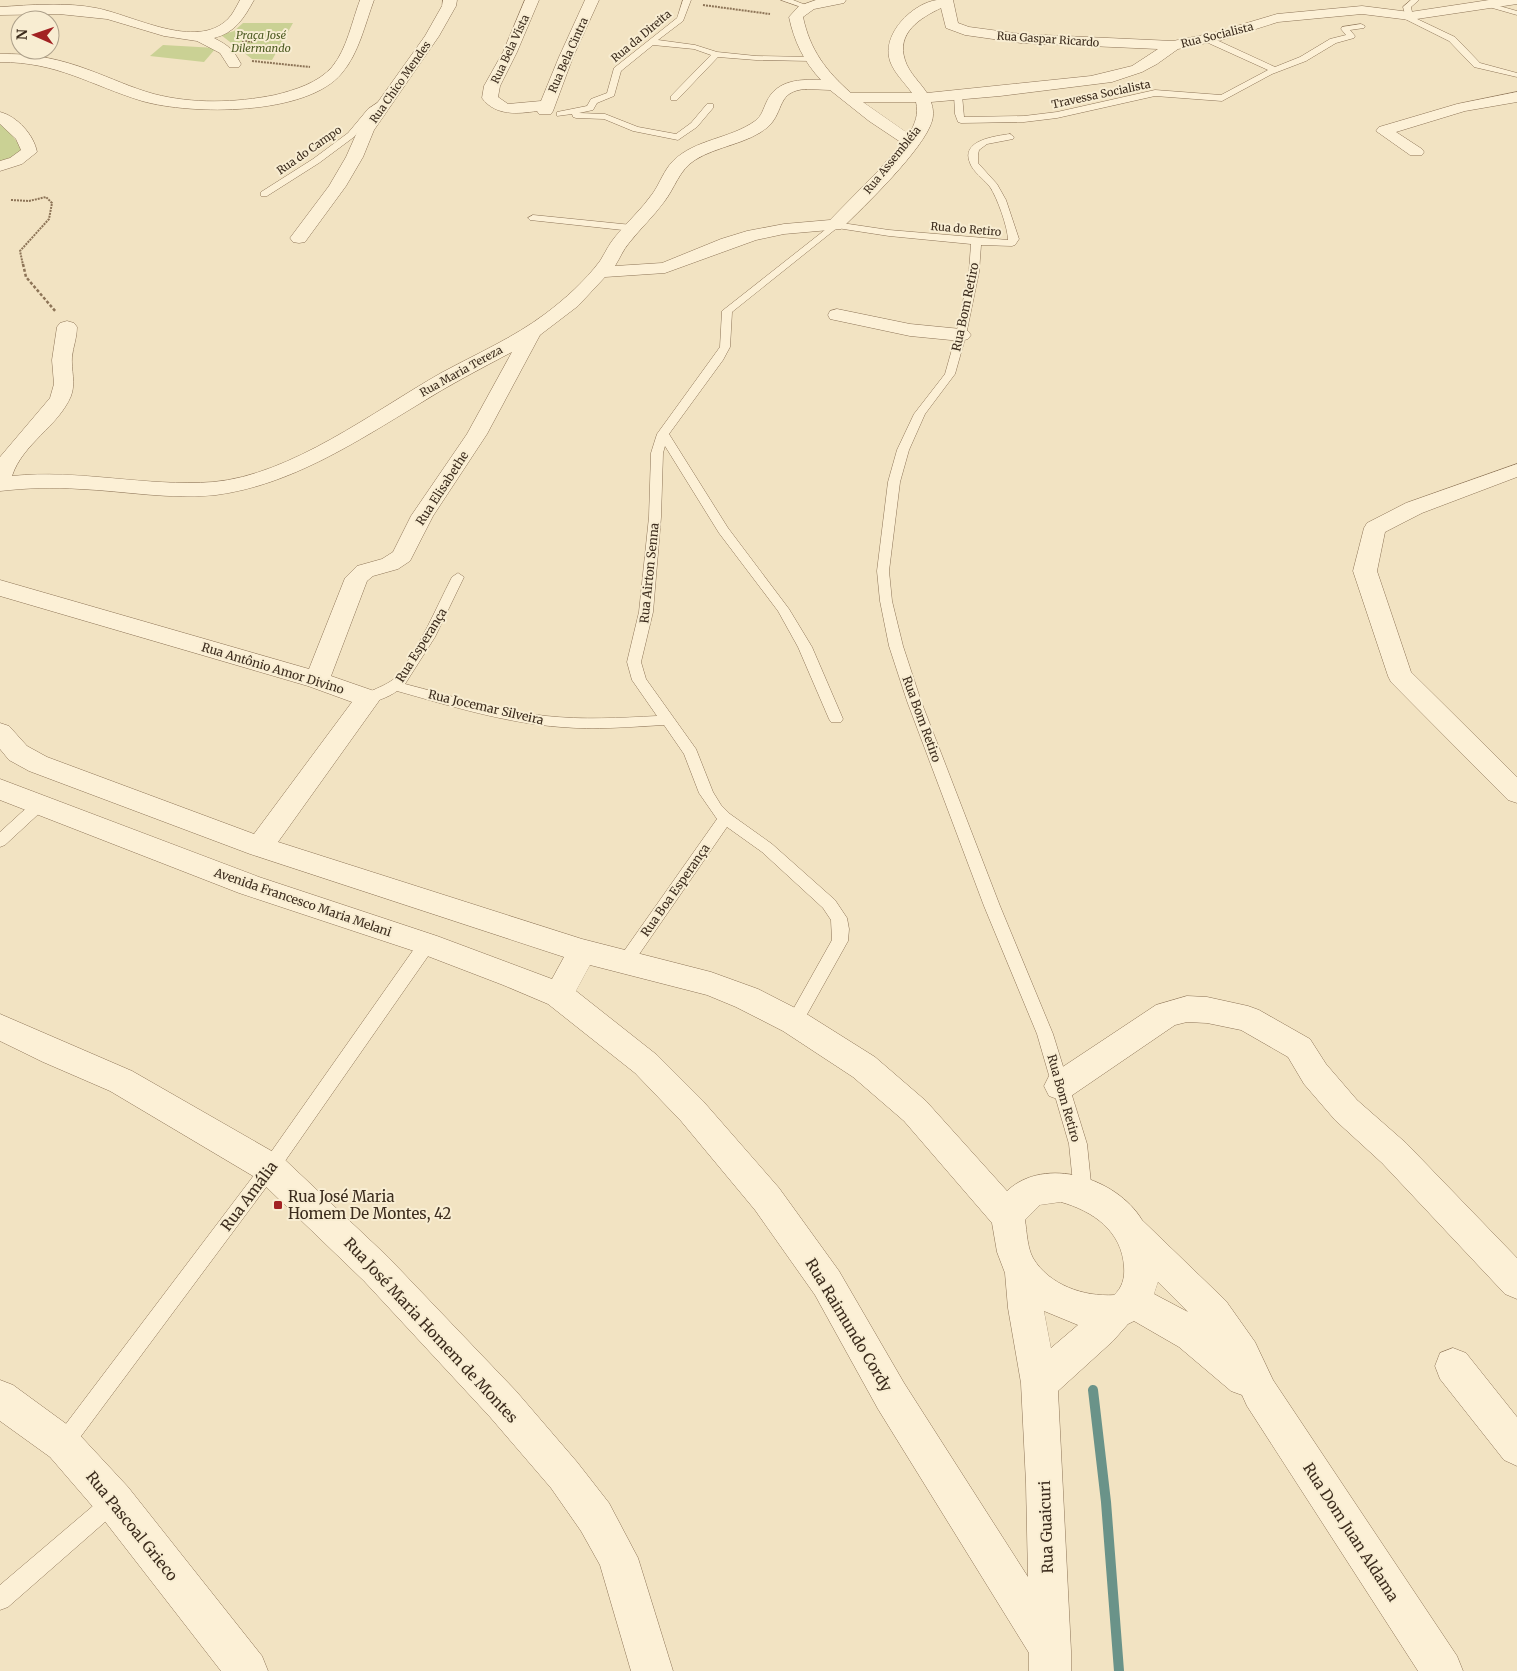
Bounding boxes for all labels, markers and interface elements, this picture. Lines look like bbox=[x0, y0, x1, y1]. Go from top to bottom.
street label: Rua da Direita bbox=[608, 7, 674, 65]
north arrow bbox=[10, 10, 60, 60]
street label: Rua Bela Vista bbox=[488, 12, 532, 86]
street label: Rua Bela Cintra bbox=[545, 15, 591, 95]
street label: Rua Socialista bbox=[1179, 19, 1255, 51]
park label: Praça José Dilermando bbox=[230, 28, 291, 55]
street label: Rua Gaspar Ricardo bbox=[996, 28, 1100, 50]
text: N bbox=[13, 29, 31, 40]
street label: Rua Chico Mendes bbox=[366, 38, 434, 126]
street label: Travessa Socialista bbox=[1050, 77, 1152, 111]
street label: Rua do Campo bbox=[274, 122, 345, 178]
street label: Rua Assembléia bbox=[860, 123, 924, 197]
street label: Rua do Retiro bbox=[930, 219, 1003, 239]
street label: Rua Bom Retiro bbox=[948, 261, 982, 353]
street label: Rua Maria Tereza bbox=[417, 342, 505, 400]
street label: Rua Elisabethe bbox=[412, 448, 472, 528]
street label: Rua Airton Senna bbox=[636, 521, 662, 624]
street label: Rua Esperança bbox=[392, 605, 450, 685]
street label: Rua Antônio Amor Divino bbox=[200, 639, 346, 697]
street label: Rua Bom Retiro bbox=[899, 674, 945, 764]
street label: Rua Jocemar Silveira bbox=[427, 686, 546, 728]
street label: Rua Boa Esperança bbox=[637, 840, 713, 939]
street label: Avenida Francesco Maria Melani bbox=[211, 864, 394, 940]
street label: Rua Bom Retiro bbox=[1044, 1053, 1084, 1143]
street label: Rua Amália bbox=[217, 1157, 281, 1235]
place label: Rua José Maria Homem De Montes, 42 bbox=[288, 1187, 452, 1223]
marker: Rua José Maria Homem De Montes, 42 bbox=[272, 1199, 284, 1211]
street label: Rua José Maria Homem de Montes bbox=[340, 1233, 522, 1427]
street label: Rua Raimundo Cordy bbox=[802, 1255, 896, 1395]
street label: Rua Dom Juan Aldama bbox=[1299, 1459, 1403, 1605]
street label: Rua Pascoal Grieco bbox=[82, 1467, 182, 1585]
street label: Rua Guaicuri bbox=[1035, 1480, 1057, 1574]

